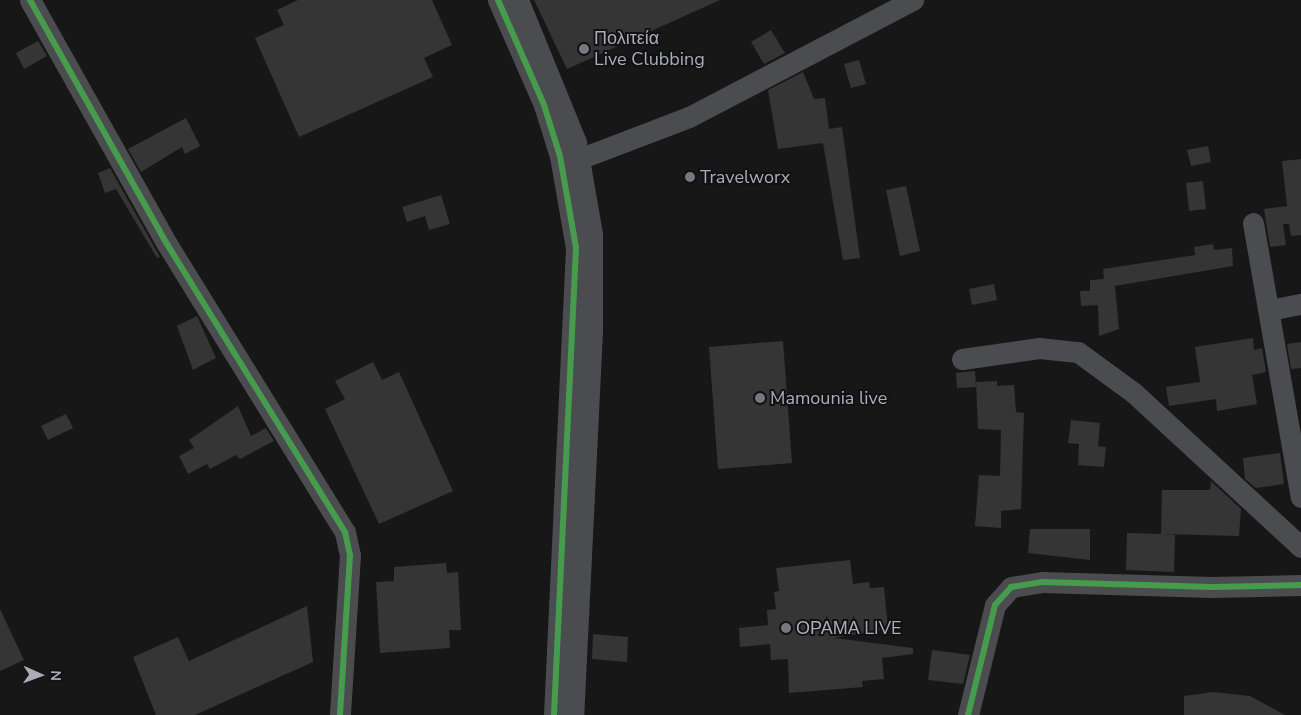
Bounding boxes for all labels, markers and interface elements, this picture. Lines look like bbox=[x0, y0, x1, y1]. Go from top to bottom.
place label: Πολιτεία Live Clubbing bbox=[594, 28, 705, 70]
marker: Πολιτεία Live Clubbing bbox=[578, 43, 590, 55]
place label: Travelworx bbox=[700, 166, 790, 188]
marker: Travelworx bbox=[684, 171, 696, 183]
place label: Mamounia live bbox=[770, 387, 887, 409]
marker: Mamounia live bbox=[754, 392, 766, 404]
place label: ΟΡΑΜΑ LIVE bbox=[796, 617, 902, 639]
marker: ΟΡΑΜΑ LIVE bbox=[780, 622, 792, 634]
north arrow bbox=[15, 650, 65, 700]
text: N bbox=[46, 670, 65, 681]

